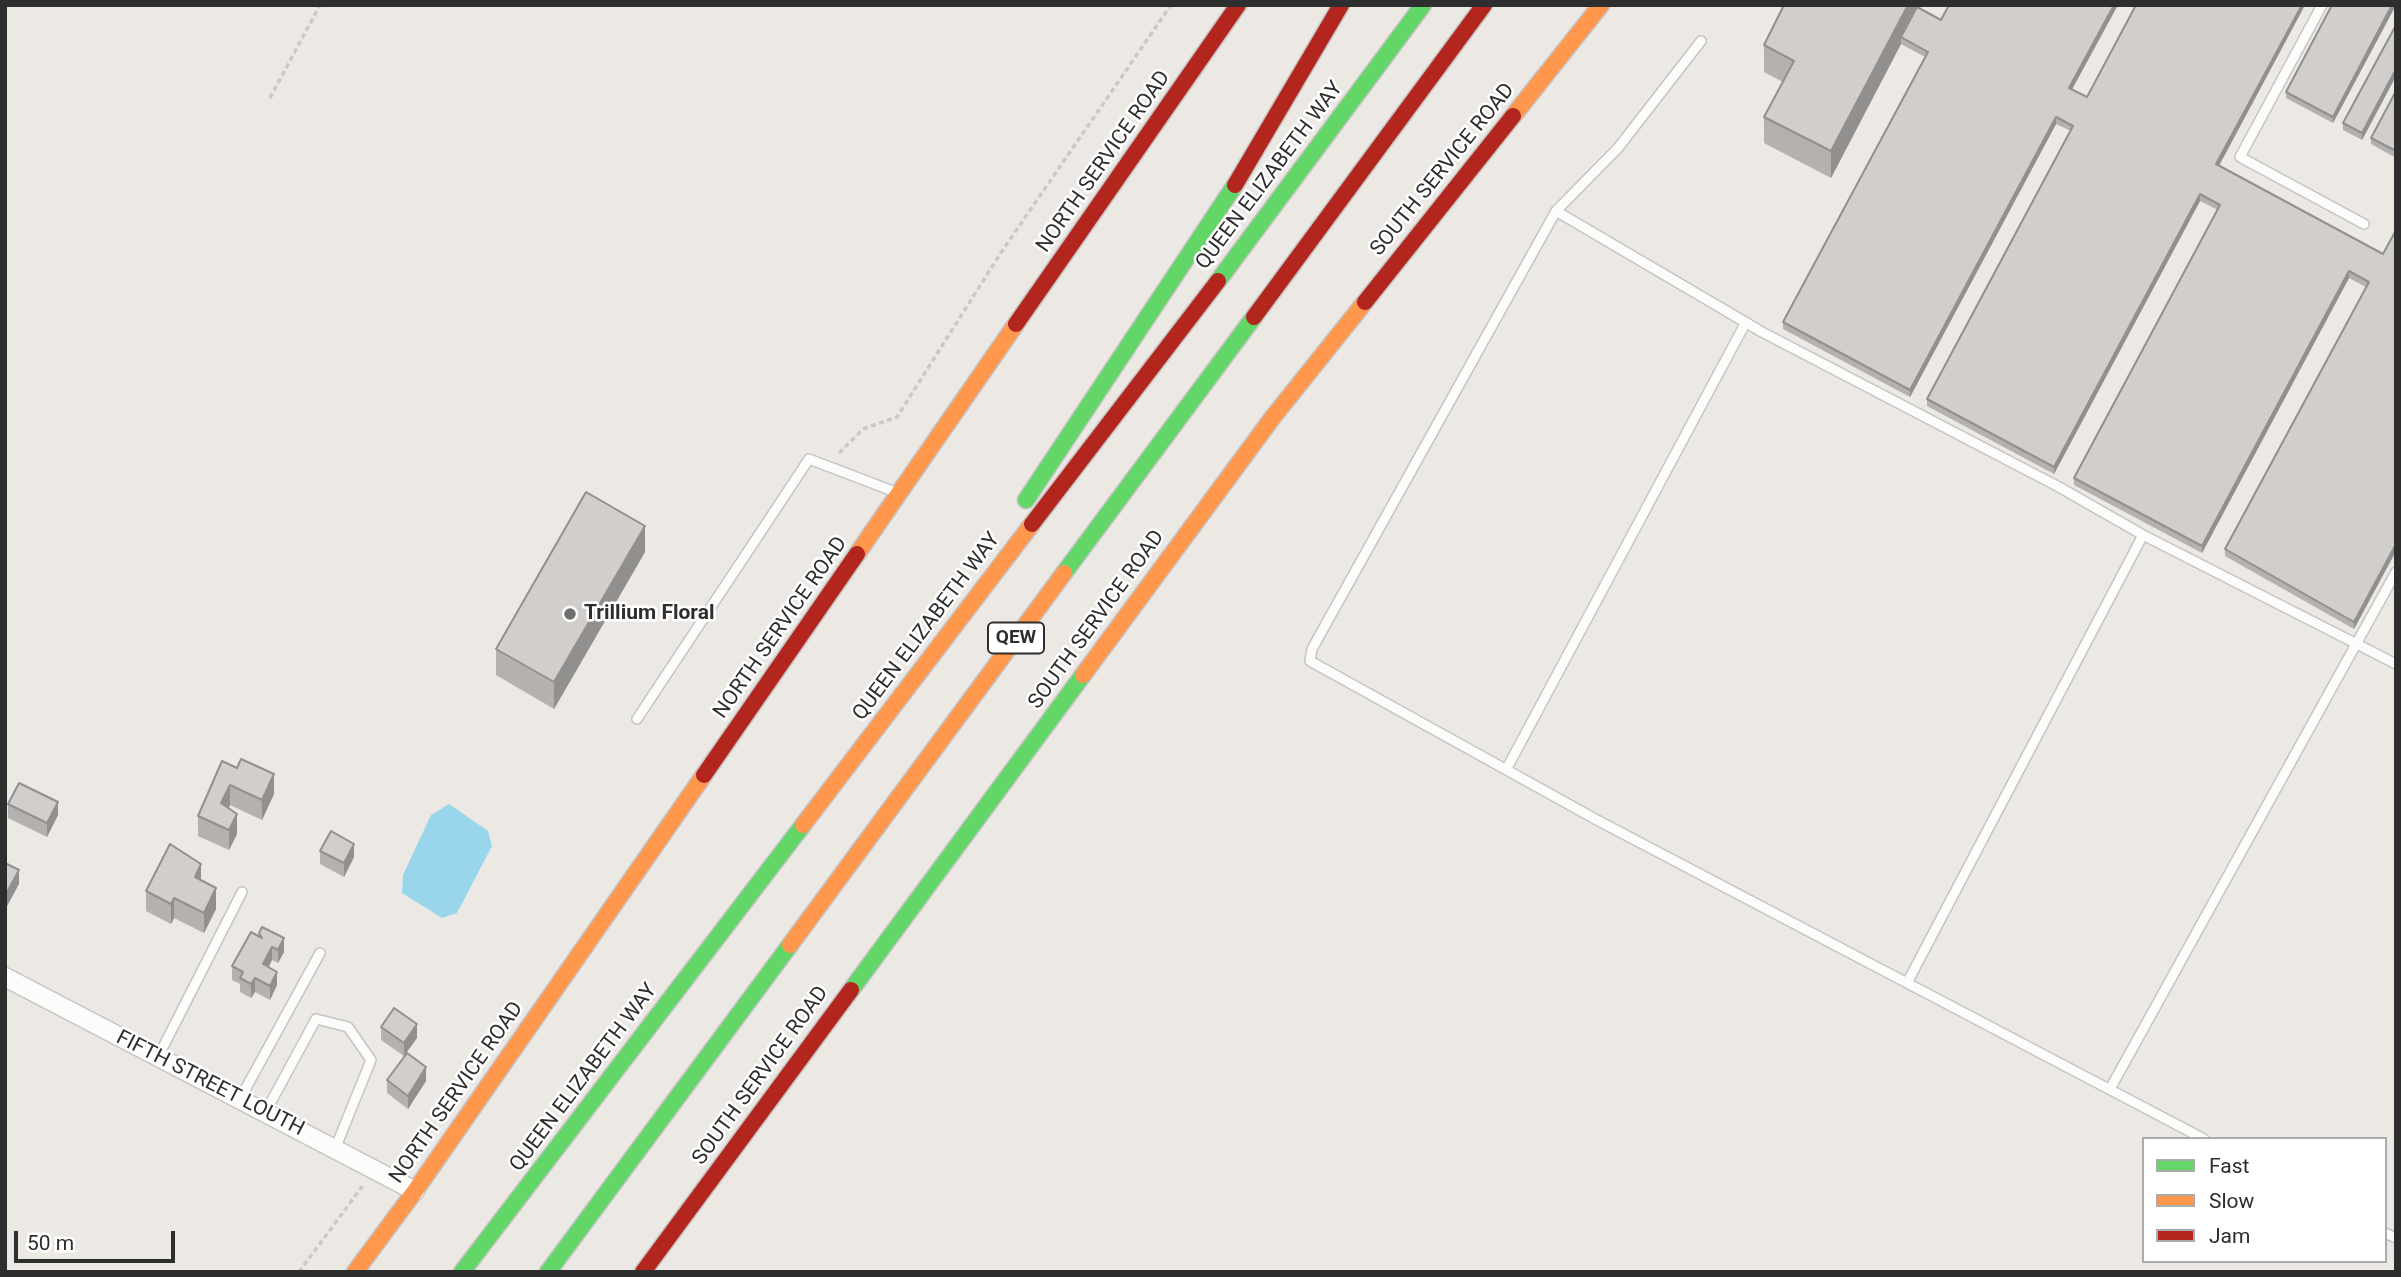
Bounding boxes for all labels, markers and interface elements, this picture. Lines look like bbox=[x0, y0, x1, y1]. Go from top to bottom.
street label: NORTH SERVICE ROAD bbox=[1032, 66, 1176, 258]
street label: QUEEN ELIZABETH WAY bbox=[1191, 77, 1349, 275]
street label: SOUTH SERVICE ROAD bbox=[1366, 79, 1520, 261]
street label: SOUTH SERVICE ROAD bbox=[1024, 526, 1170, 714]
street label: QUEEN ELIZABETH WAY bbox=[848, 528, 1006, 726]
street label: NORTH SERVICE ROAD bbox=[709, 532, 853, 724]
place label: Trillium Floral bbox=[584, 601, 714, 627]
marker: Trillium Floral bbox=[562, 606, 578, 622]
road number: QEW bbox=[988, 622, 1044, 653]
street label: QUEEN ELIZABETH WAY bbox=[505, 979, 663, 1177]
street label: SOUTH SERVICE ROAD bbox=[688, 982, 834, 1170]
street label: NORTH SERVICE ROAD bbox=[385, 997, 529, 1189]
street label: FIFTH STREET LOUTH bbox=[112, 1026, 308, 1142]
legend bbox=[2142, 1137, 2387, 1263]
text: Fast bbox=[2209, 1154, 2249, 1178]
text: Slow bbox=[2209, 1189, 2254, 1213]
scale bar bbox=[18, 1218, 178, 1262]
text: Jam bbox=[2209, 1224, 2250, 1248]
text: 50 m bbox=[27, 1231, 74, 1255]

